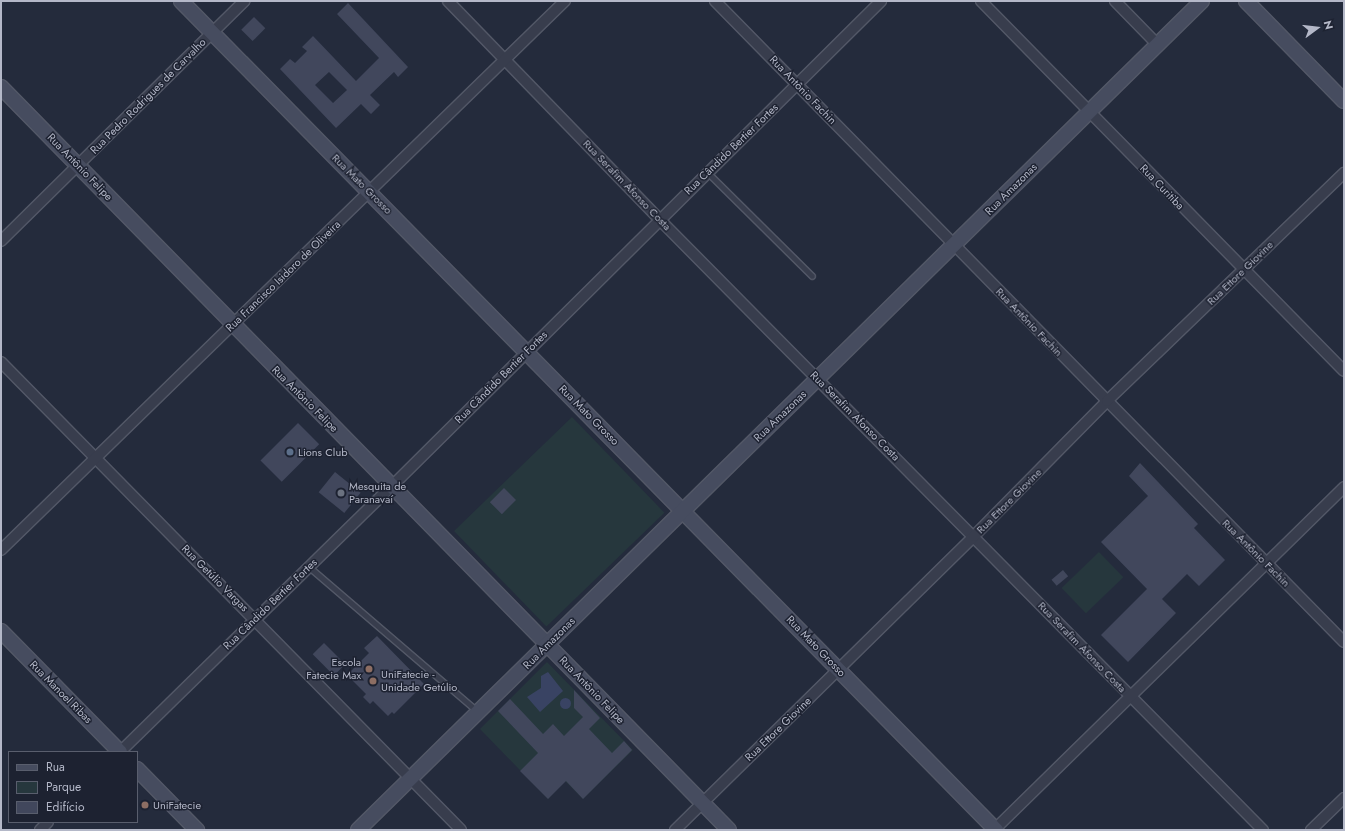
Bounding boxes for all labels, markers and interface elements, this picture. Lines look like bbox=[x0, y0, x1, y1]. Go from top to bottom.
north arrow bbox=[1297, 8, 1337, 48]
text: N bbox=[1320, 19, 1337, 31]
street label: Rua Pedro Rodrigues de Carvalho bbox=[87, 35, 209, 157]
street label: Rua Antônio Fachin bbox=[767, 53, 839, 127]
street label: Rua Cândido Bertier Fortes bbox=[681, 101, 781, 197]
street label: Rua Antônio Felipe bbox=[45, 131, 115, 203]
street label: Rua Serafim Afonso Costa bbox=[580, 137, 674, 233]
street label: Rua Mato Grosso bbox=[329, 151, 395, 217]
street label: Rua Amazonas bbox=[982, 160, 1040, 218]
street label: Rua Curitiba bbox=[1137, 162, 1187, 212]
street label: Rua Francisco Isidoro de Oliveira bbox=[223, 218, 343, 334]
street label: Rua Ettore Giovine bbox=[1204, 238, 1276, 308]
street label: Rua Antônio Fachin bbox=[993, 285, 1065, 359]
street label: Rua Cândido Bertier Fortes bbox=[452, 328, 550, 426]
street label: Rua Antônio Felipe bbox=[269, 363, 341, 435]
street label: Rua Serafim Afonso Costa bbox=[808, 369, 902, 463]
street label: Rua Mato Grosso bbox=[556, 382, 622, 448]
street label: Rua Amazonas bbox=[751, 388, 809, 444]
place label: Lions Club bbox=[298, 445, 347, 459]
marker: Lions Club bbox=[285, 447, 295, 457]
street label: Rua Ettore Giovine bbox=[974, 466, 1044, 536]
place label: Mesquita de Paranavaí bbox=[349, 480, 406, 506]
marker: Mesquita de Paranavaí bbox=[336, 488, 346, 498]
street label: Rua Antônio Fachin bbox=[1219, 516, 1293, 590]
street label: Rua Getúlio Vargas bbox=[179, 542, 251, 614]
street label: Rua Cândido Bertier Fortes bbox=[220, 556, 320, 652]
street label: Rua Serafim Afonso Costa bbox=[1035, 599, 1129, 695]
street label: Rua Mato Grosso bbox=[784, 613, 848, 679]
street label: Rua Amazonas bbox=[520, 614, 578, 672]
street label: Rua Antônio Felipe bbox=[557, 654, 627, 726]
place label: Escola Fatecie Max bbox=[306, 656, 361, 682]
street label: Rua Manoel Ribas bbox=[27, 658, 95, 726]
marker: Escola Fatecie Max bbox=[364, 664, 374, 674]
place label: UniFatecie - Unidade Getúlio bbox=[381, 668, 457, 694]
marker: UniFatecie - Unidade Getúlio bbox=[368, 676, 378, 686]
street label: Rua Ettore Giovine bbox=[742, 694, 814, 764]
legend bbox=[8, 751, 138, 823]
text: Rua bbox=[46, 758, 65, 776]
text: Parque bbox=[46, 778, 81, 796]
text: Edifício bbox=[46, 798, 85, 816]
place label: UniFatecie bbox=[153, 798, 201, 812]
marker: UniFatecie bbox=[140, 800, 150, 810]

